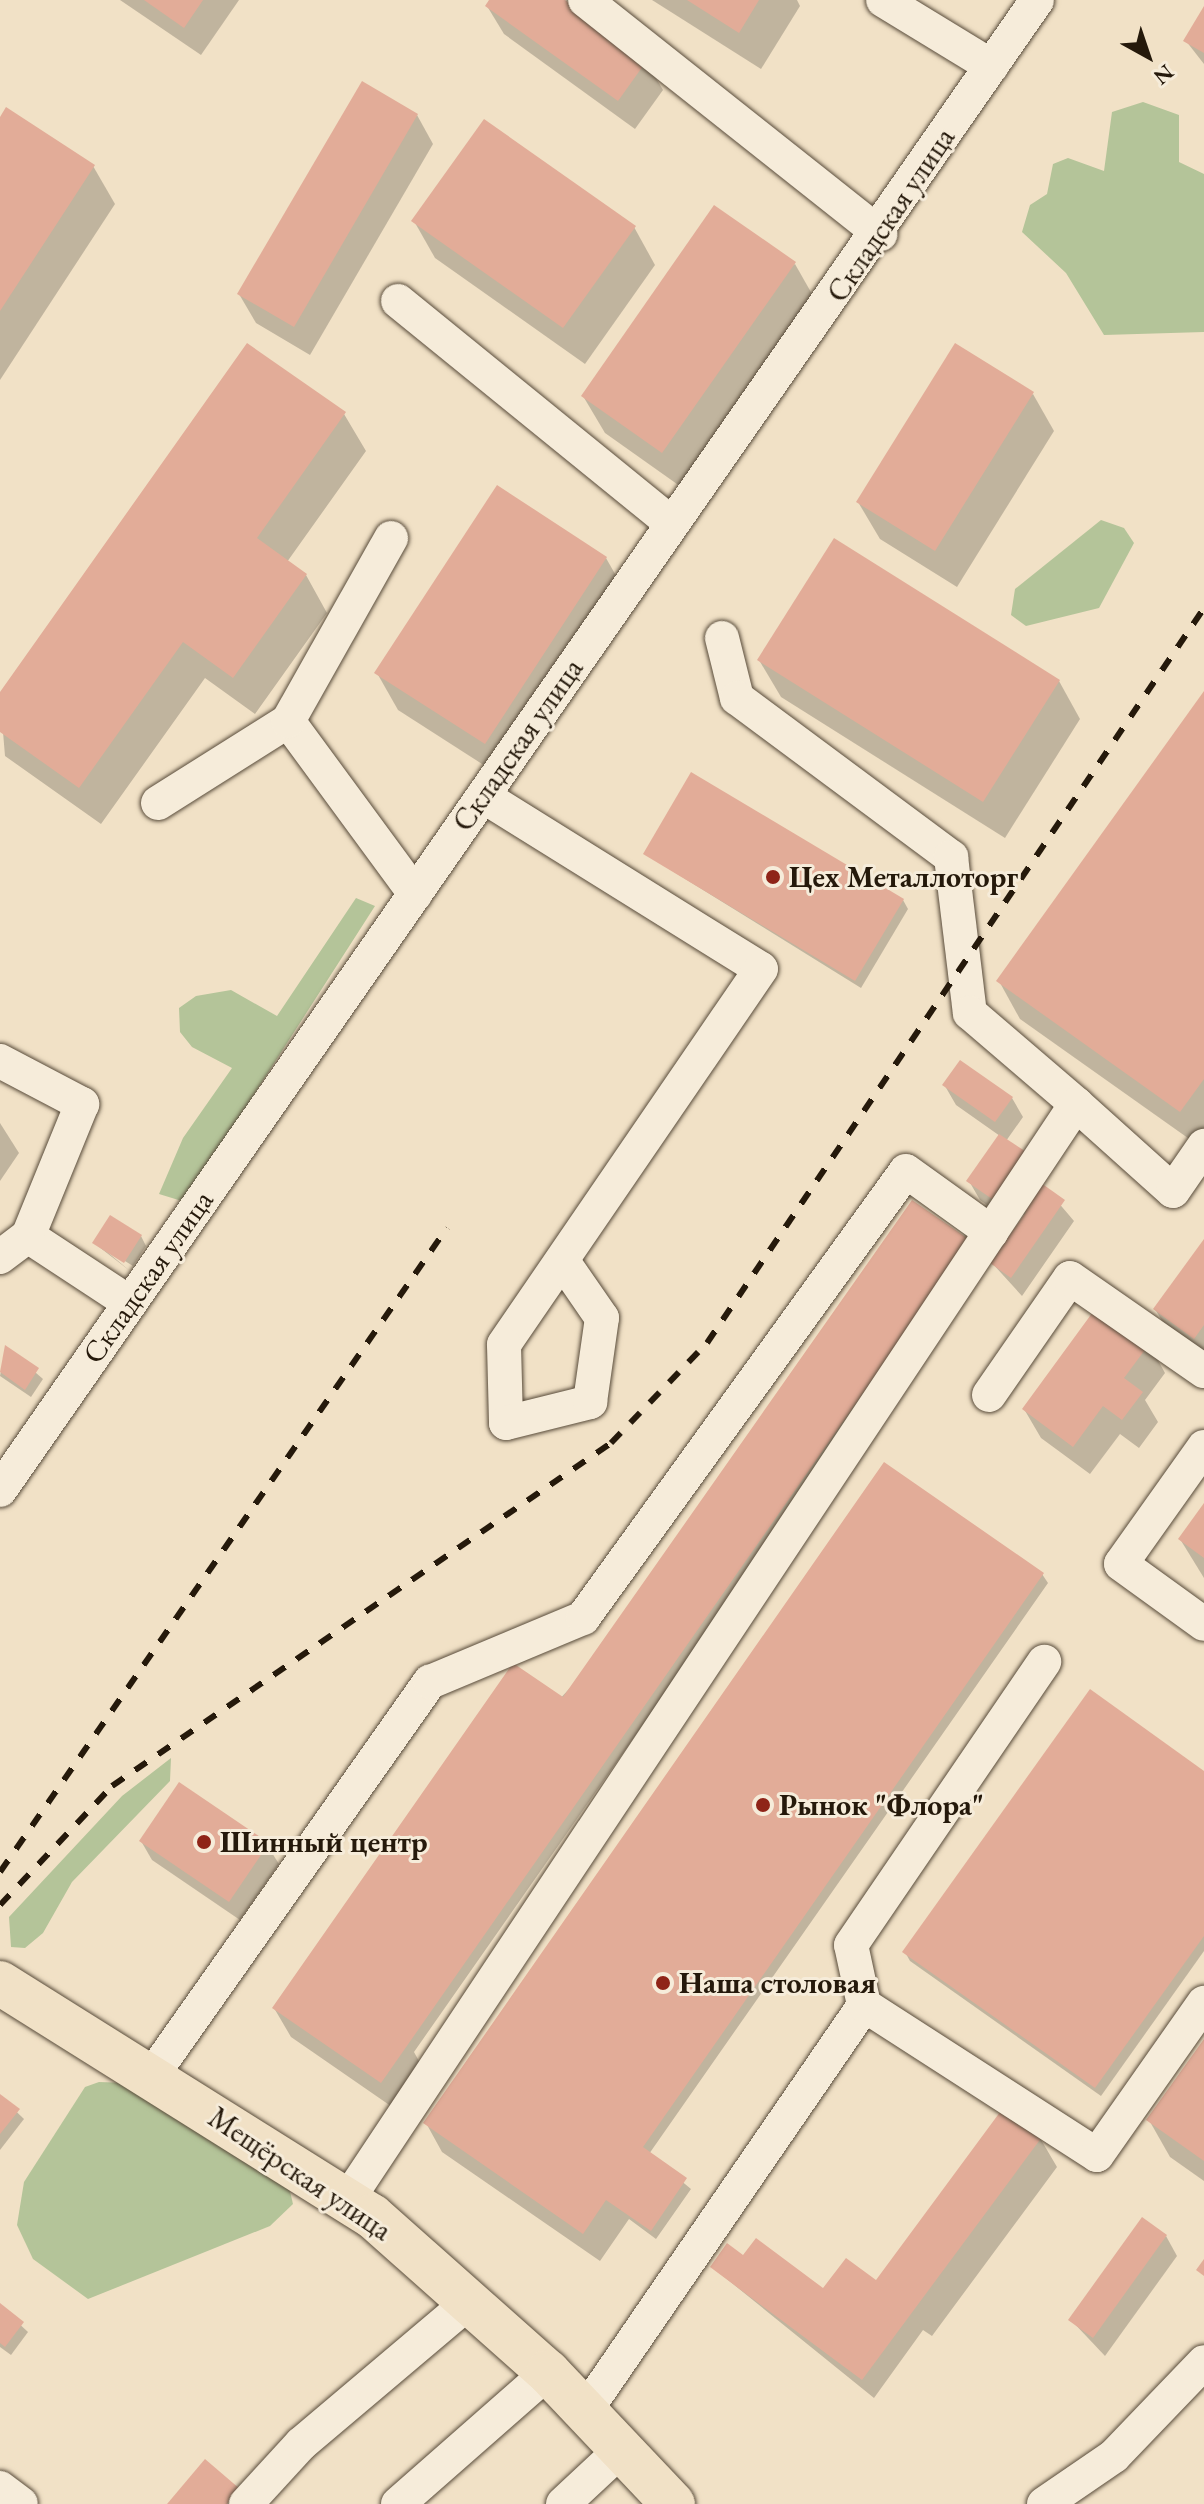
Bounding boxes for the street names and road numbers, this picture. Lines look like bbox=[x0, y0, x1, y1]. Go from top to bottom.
street label: Складская улица bbox=[819, 121, 963, 309]
street label: Складская улица bbox=[445, 652, 591, 838]
street label: Складская улица bbox=[75, 1184, 221, 1370]
street label: Мещёрская улица bbox=[202, 2099, 398, 2249]

